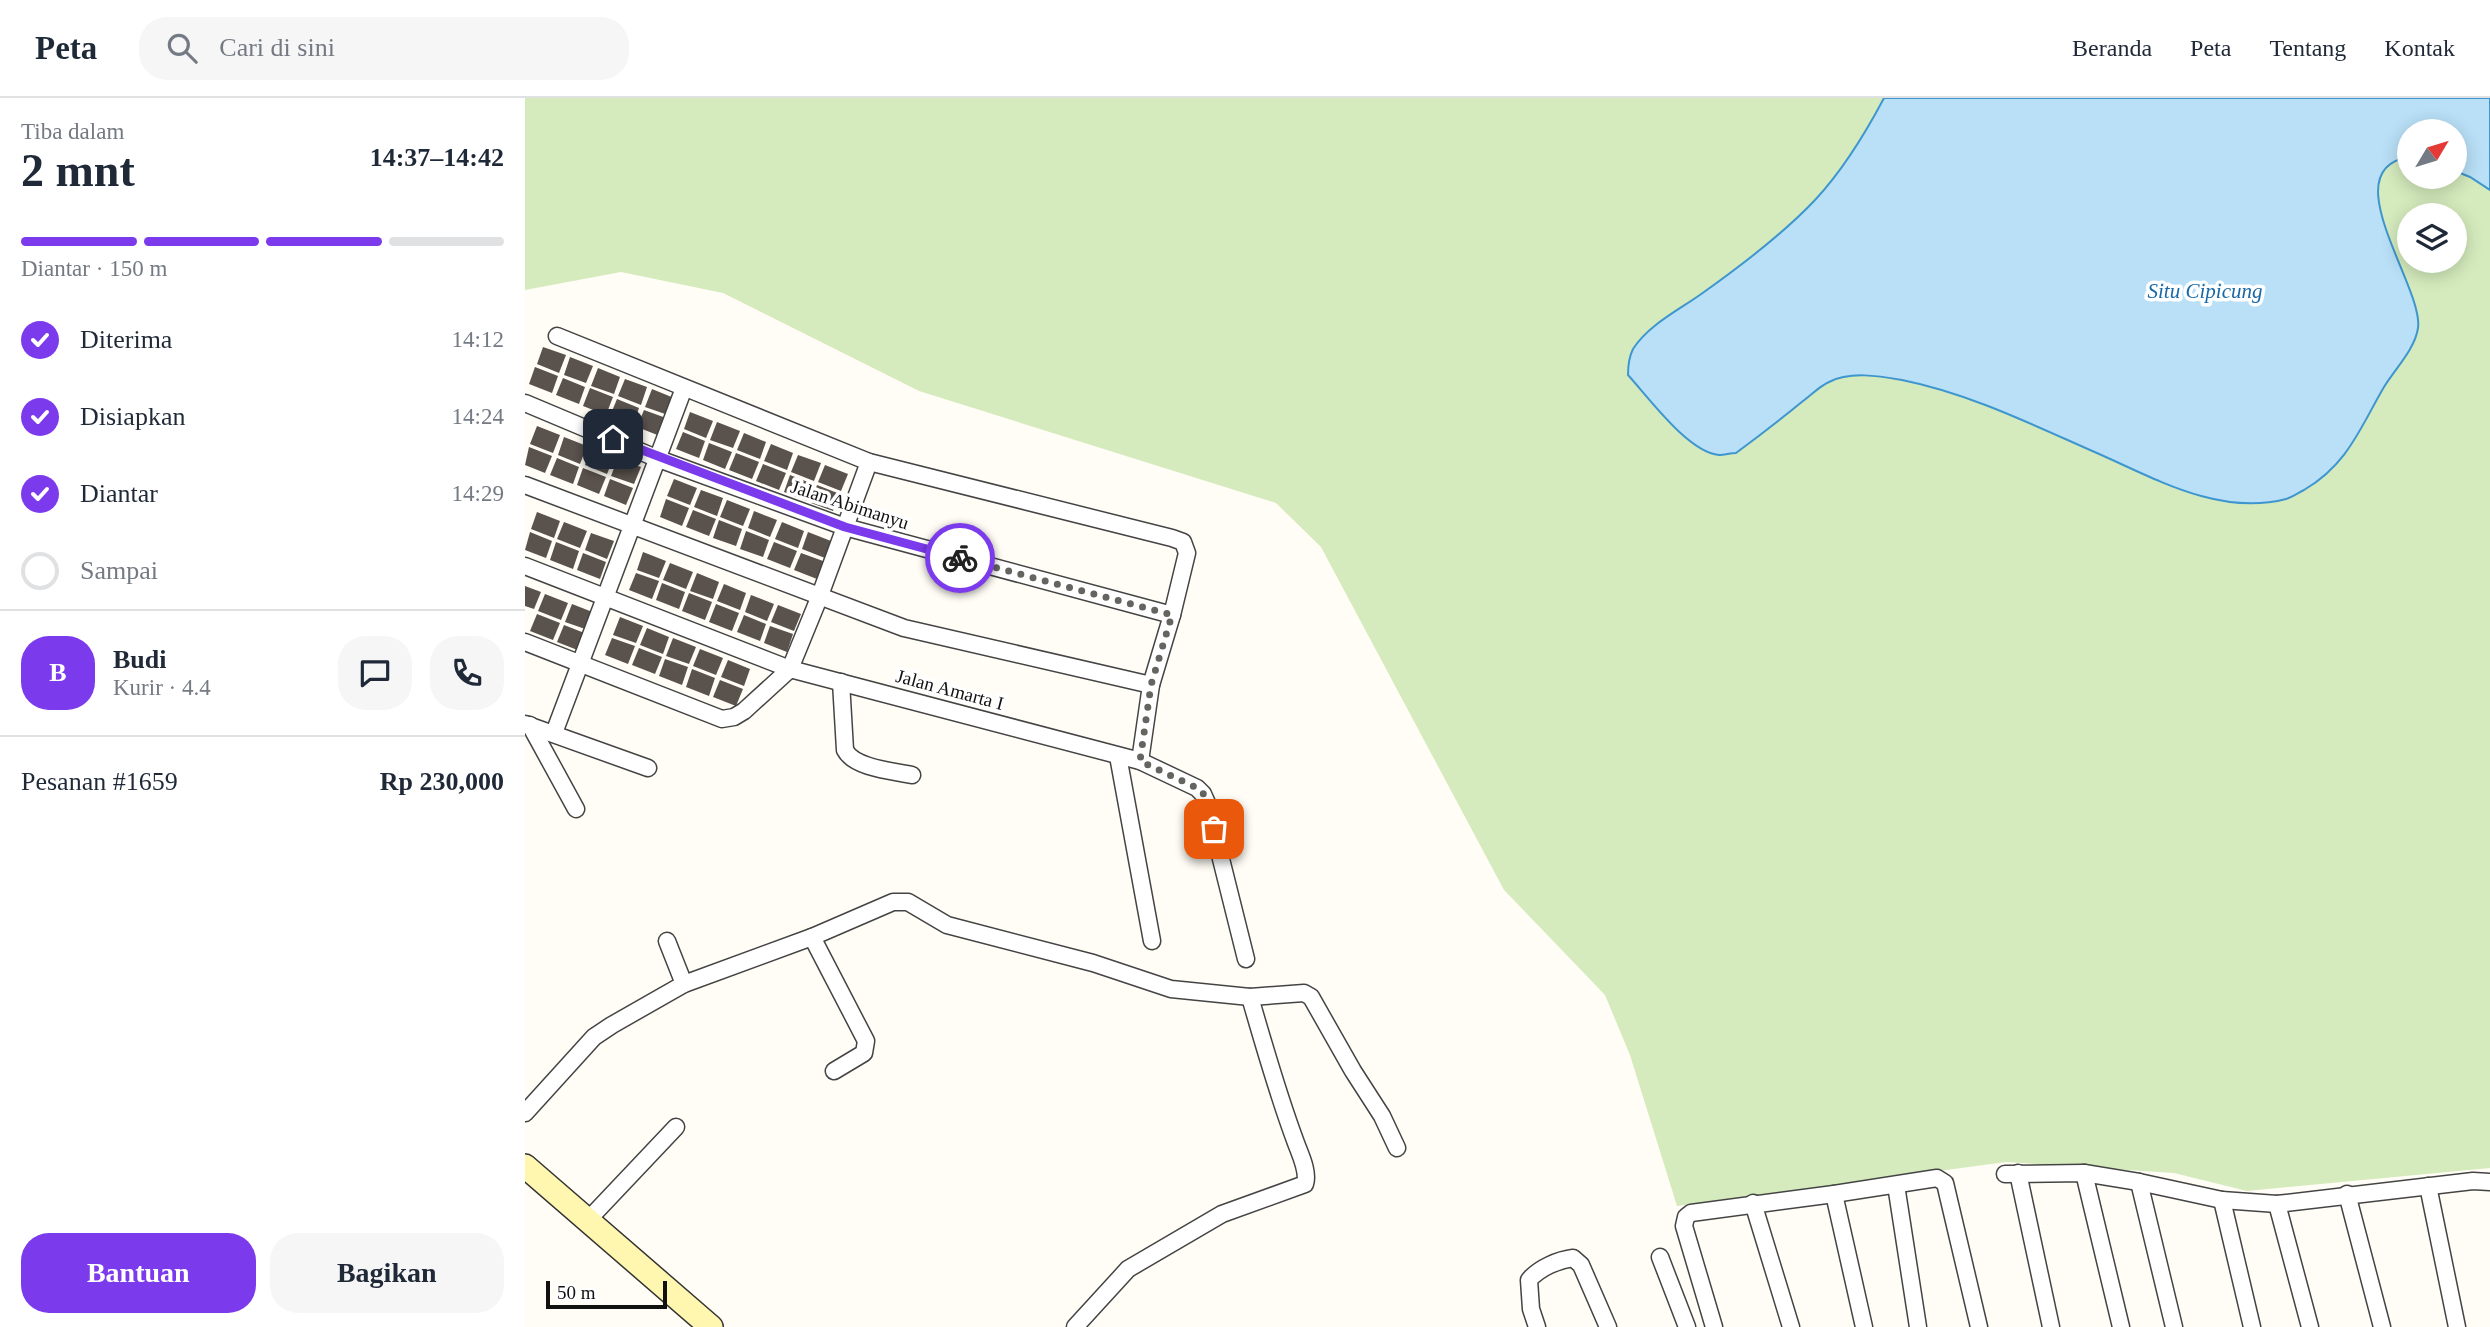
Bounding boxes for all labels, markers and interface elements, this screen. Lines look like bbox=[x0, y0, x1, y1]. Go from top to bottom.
search box bbox=[139, 17, 629, 80]
icon: search bbox=[163, 29, 201, 67]
text: Peta bbox=[35, 30, 97, 66]
text: Cari di sini bbox=[219, 33, 335, 62]
text: Beranda bbox=[2072, 35, 2152, 61]
text: Peta bbox=[2190, 35, 2231, 61]
text: Tentang bbox=[2269, 35, 2346, 61]
text: Kontak bbox=[2384, 35, 2455, 61]
text: Tiba dalam bbox=[21, 119, 124, 144]
north arrow bbox=[2397, 119, 2467, 189]
map controls bbox=[2397, 119, 2467, 273]
text: 14:37–14:42 bbox=[370, 143, 504, 172]
text: 2 mnt bbox=[21, 145, 135, 196]
button: layers bbox=[2397, 203, 2467, 273]
text: Diantar · 150 m bbox=[21, 256, 167, 281]
water label: Situ Cipicung bbox=[2148, 279, 2262, 303]
icon: check bbox=[21, 321, 59, 359]
text: Diterima bbox=[80, 325, 172, 354]
text: 14:12 bbox=[452, 327, 504, 352]
icon: check bbox=[21, 398, 59, 436]
text: Disiapkan bbox=[80, 402, 185, 431]
text: 14:24 bbox=[452, 404, 504, 429]
pin bbox=[583, 409, 643, 469]
icon: home bbox=[594, 420, 632, 458]
icon: check bbox=[21, 475, 59, 513]
street label: Jalan Abimanyu bbox=[788, 475, 912, 534]
text: Diantar bbox=[80, 479, 158, 508]
text: 14:29 bbox=[452, 481, 504, 506]
courier bbox=[925, 523, 995, 593]
icon: bike bbox=[941, 539, 979, 577]
text: Sampai bbox=[80, 556, 158, 585]
button: chat bbox=[338, 636, 412, 710]
button: phone bbox=[430, 636, 504, 710]
text: Budi bbox=[113, 645, 167, 674]
text: B bbox=[49, 658, 67, 687]
street label: Jalan Amarta I bbox=[894, 665, 1006, 714]
text: Kurir · 4.4 bbox=[113, 675, 211, 700]
text: Pesanan #1659 bbox=[21, 767, 178, 796]
text: Rp 230,000 bbox=[380, 767, 504, 796]
pin bbox=[1184, 799, 1244, 859]
icon: bag bbox=[1195, 810, 1233, 848]
button: Bantuan bbox=[21, 1233, 256, 1313]
button: Bagikan bbox=[270, 1233, 504, 1313]
scale bar bbox=[546, 1278, 667, 1310]
text: 50 m bbox=[557, 1282, 596, 1303]

